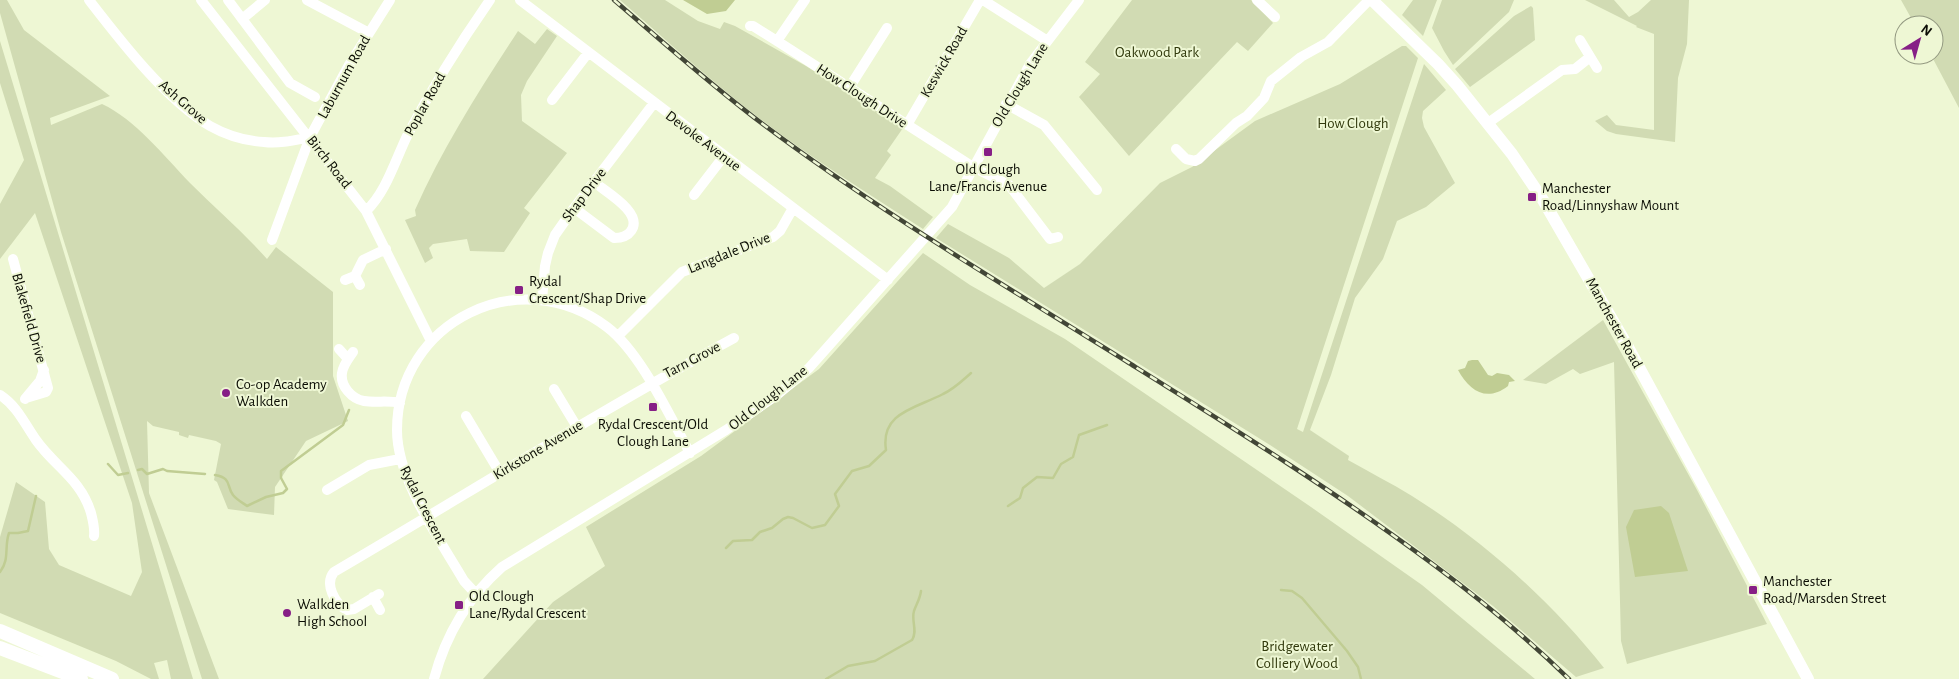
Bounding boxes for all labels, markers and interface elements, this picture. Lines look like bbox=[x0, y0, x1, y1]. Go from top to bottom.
north arrow bbox=[1894, 15, 1944, 65]
text: N bbox=[1918, 22, 1934, 39]
street label: Keswick Road bbox=[918, 24, 970, 100]
street label: Laburnum Road bbox=[315, 33, 373, 121]
street label: Old Clough Lane bbox=[989, 40, 1051, 130]
park label: Oakwood Park bbox=[1115, 45, 1199, 60]
street label: How Clough Drive bbox=[814, 61, 910, 131]
street label: Poplar Road bbox=[402, 70, 449, 138]
street label: Ash Grove bbox=[156, 77, 210, 127]
street label: Devoke Avenue bbox=[663, 108, 743, 174]
park label: How Clough bbox=[1317, 116, 1389, 131]
street label: Birch Road bbox=[304, 133, 354, 191]
marker: Old Clough Lane/Francis Avenue bbox=[982, 146, 994, 158]
place label: Old Clough Lane/Francis Avenue bbox=[929, 162, 1047, 194]
street label: Shap Drive bbox=[559, 165, 609, 225]
place label: Manchester Road/Linnyshaw Mount bbox=[1542, 181, 1679, 213]
marker: Manchester Road/Linnyshaw Mount bbox=[1526, 191, 1538, 203]
street label: Langdale Drive bbox=[686, 230, 772, 276]
street label: Blakefield Drive bbox=[9, 271, 49, 365]
place label: Rydal Crescent/Shap Drive bbox=[529, 274, 646, 306]
street label: Manchester Road bbox=[1583, 275, 1645, 371]
marker: Rydal Crescent/Shap Drive bbox=[513, 284, 525, 296]
street label: Tarn Grove bbox=[661, 339, 723, 381]
street label: Old Clough Lane bbox=[726, 363, 810, 433]
place label: Co-op Academy Walkden bbox=[236, 377, 327, 409]
marker: Co-op Academy Walkden bbox=[220, 387, 232, 399]
marker: Rydal Crescent/Old Clough Lane bbox=[647, 401, 659, 413]
street label: Kirkstone Avenue bbox=[491, 417, 586, 483]
place label: Rydal Crescent/Old Clough Lane bbox=[598, 417, 708, 449]
street label: Rydal Crescent bbox=[397, 464, 449, 547]
place label: Manchester Road/Marsden Street bbox=[1763, 574, 1886, 606]
marker: Manchester Road/Marsden Street bbox=[1747, 584, 1759, 596]
place label: Old Clough Lane/Rydal Crescent bbox=[469, 589, 586, 621]
place label: Walkden High School bbox=[297, 597, 367, 629]
marker: Old Clough Lane/Rydal Crescent bbox=[453, 599, 465, 611]
marker: Walkden High School bbox=[281, 607, 293, 619]
park label: Bridgewater Colliery Wood bbox=[1256, 639, 1338, 671]

